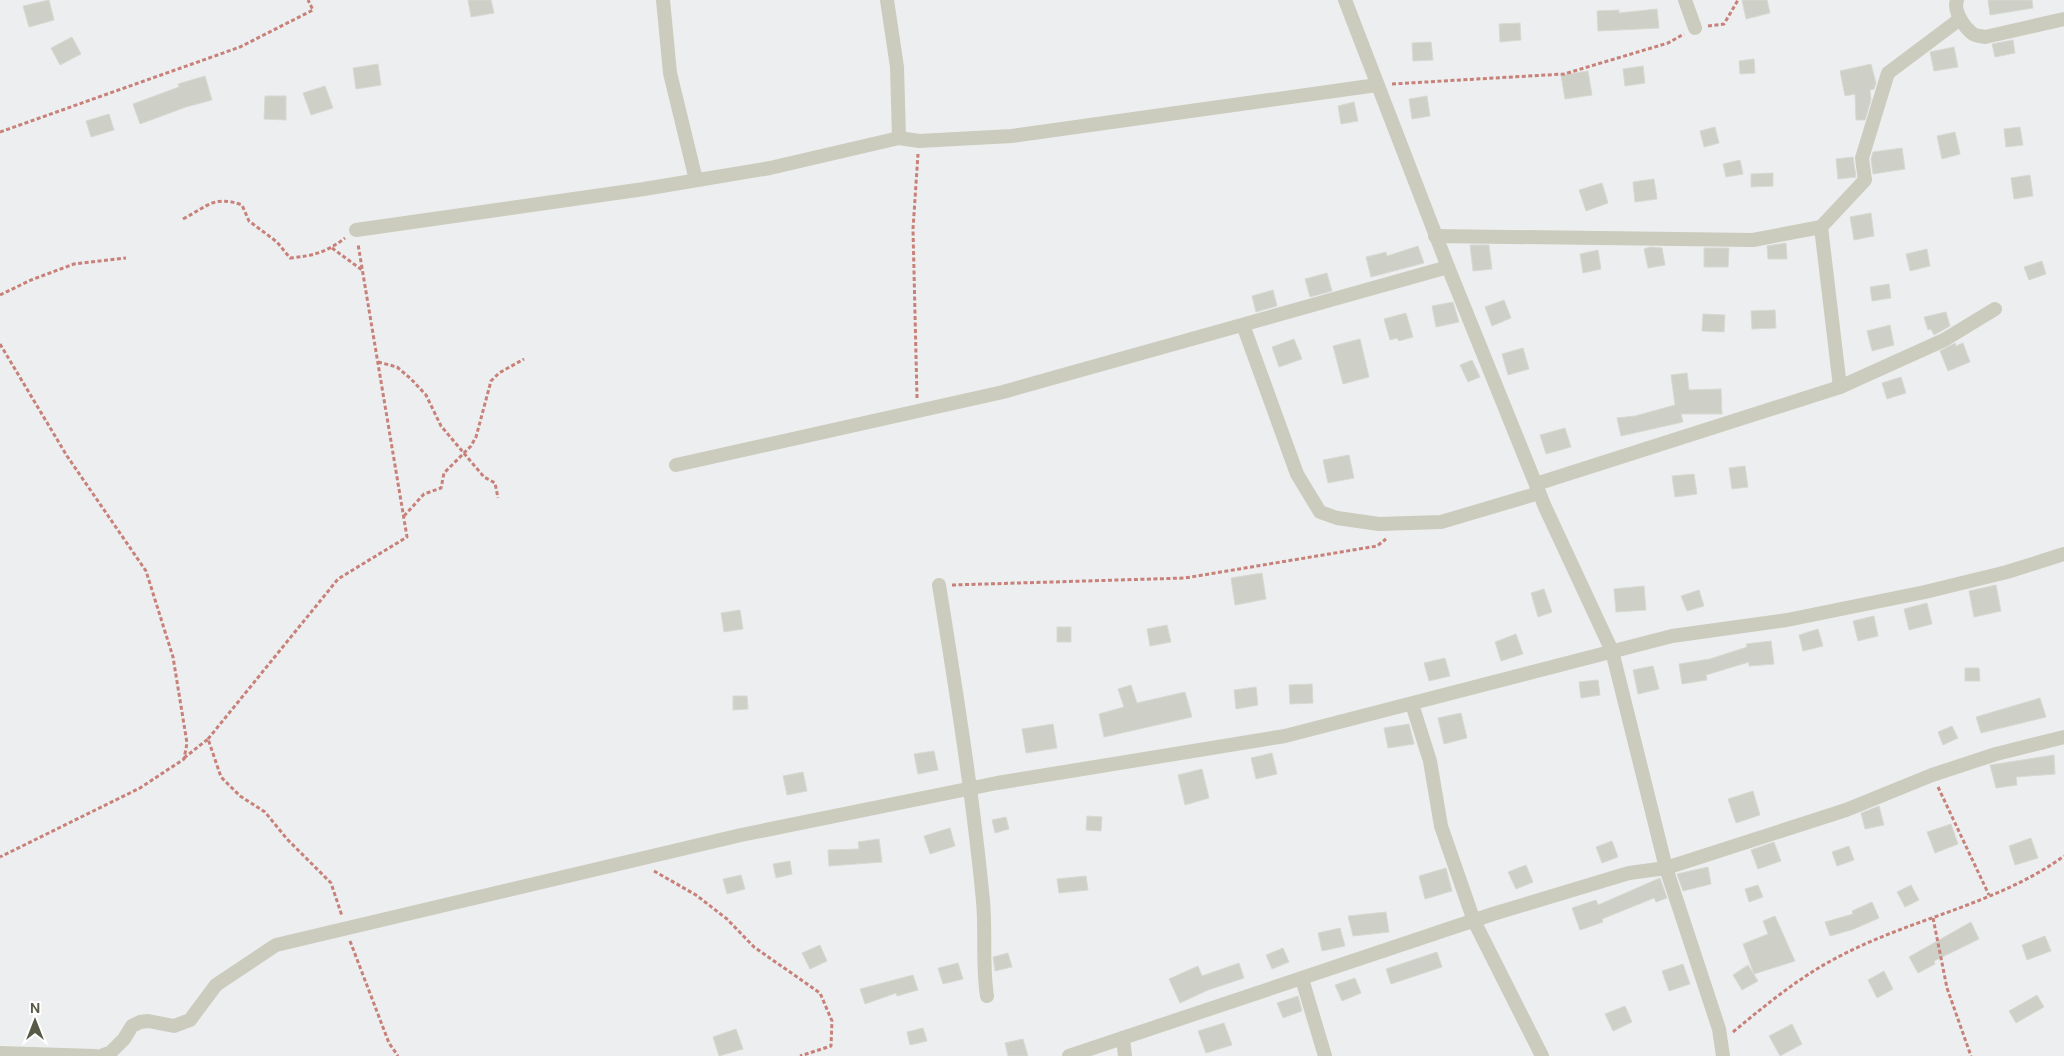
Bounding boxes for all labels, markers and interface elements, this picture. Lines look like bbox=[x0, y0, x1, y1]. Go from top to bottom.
north arrow bbox=[10, 996, 60, 1046]
text: N bbox=[30, 999, 40, 1017]

